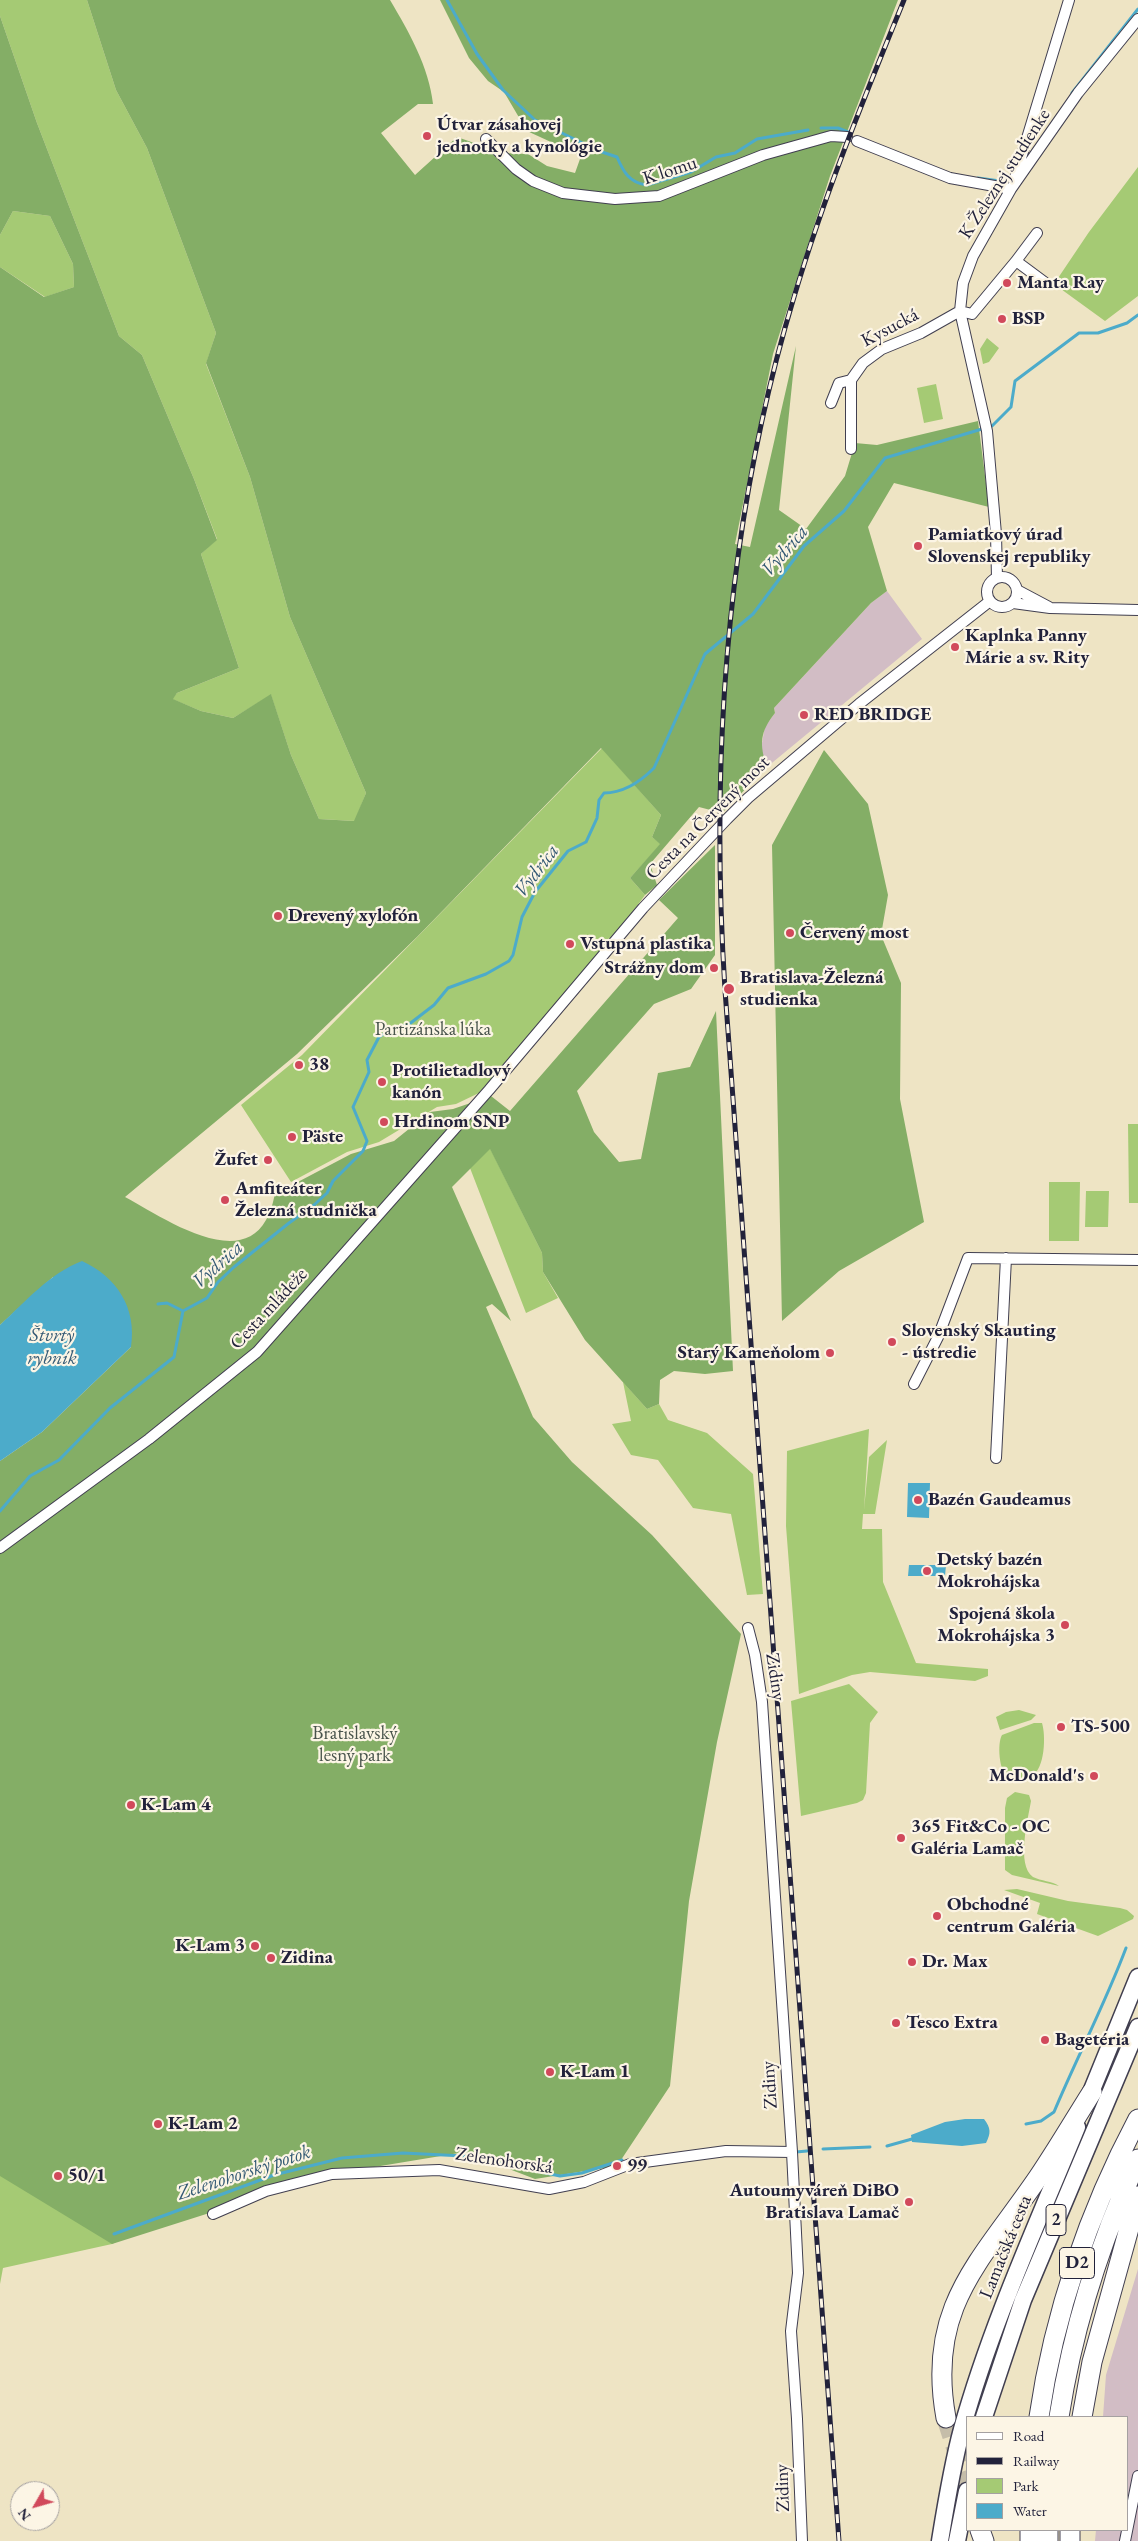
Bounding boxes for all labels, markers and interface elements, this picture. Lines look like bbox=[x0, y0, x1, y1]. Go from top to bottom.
street label: K Železnej studienke bbox=[954, 105, 1056, 243]
place label: Útvar zásahovej jednotky a kynológie bbox=[437, 114, 602, 158]
marker: Útvar zásahovej jednotky a kynológie bbox=[421, 130, 433, 142]
street label: K lomu bbox=[640, 152, 700, 190]
place label: Manta Ray bbox=[1017, 272, 1104, 294]
marker: Manta Ray bbox=[1001, 277, 1013, 289]
street label: Kysucká bbox=[857, 303, 923, 353]
place label: BSP bbox=[1012, 308, 1045, 330]
marker: BSP bbox=[996, 313, 1008, 325]
water label: Vydrica bbox=[756, 520, 814, 582]
place label: Pamiatkový úrad Slovenskej republiky bbox=[928, 524, 1091, 568]
marker: Pamiatkový úrad Slovenskej republiky bbox=[912, 540, 924, 552]
place label: Kaplnka Panny Márie a sv. Rity bbox=[965, 625, 1089, 669]
marker: Kaplnka Panny Márie a sv. Rity bbox=[949, 641, 961, 653]
place label: RED BRIDGE bbox=[814, 704, 931, 726]
marker: RED BRIDGE bbox=[798, 709, 810, 721]
street label: Cesta na Červený most bbox=[641, 751, 775, 885]
water label: Vydrica bbox=[509, 840, 565, 902]
place label: Drevený xylofón bbox=[288, 905, 418, 927]
marker: Drevený xylofón bbox=[272, 910, 284, 922]
place label: Červený most bbox=[800, 922, 909, 944]
marker: Červený most bbox=[784, 927, 796, 939]
place label: Vstupná plastika bbox=[580, 933, 712, 955]
marker: Vstupná plastika bbox=[564, 938, 576, 950]
place label: Strážny dom bbox=[604, 957, 704, 979]
marker: Strážny dom bbox=[708, 962, 720, 974]
place label: Bratislava-Železná studienka bbox=[740, 967, 884, 1011]
marker: Bratislava-Železná studienka bbox=[722, 982, 736, 996]
park label: Partizánska lúka bbox=[375, 1019, 491, 1041]
place label: 38 bbox=[309, 1054, 329, 1076]
marker: 38 bbox=[293, 1059, 305, 1071]
place label: Protilietadlový kanón bbox=[392, 1060, 511, 1104]
marker: Protilietadlový kanón bbox=[376, 1076, 388, 1088]
place label: Hrdinom SNP bbox=[394, 1111, 509, 1133]
marker: Hrdinom SNP bbox=[378, 1116, 390, 1128]
place label: Päste bbox=[302, 1126, 343, 1148]
marker: Päste bbox=[286, 1131, 298, 1143]
place label: Žufet bbox=[215, 1149, 258, 1171]
marker: Žufet bbox=[262, 1154, 274, 1166]
place label: Amfiteáter Železná studnička bbox=[235, 1178, 377, 1222]
marker: Amfiteáter Železná studnička bbox=[219, 1194, 231, 1206]
water label: Vydrica bbox=[188, 1236, 248, 1294]
street label: Cesta mládeže bbox=[226, 1264, 312, 1354]
place label: Slovenský Skauting - ústredie bbox=[902, 1320, 1056, 1364]
water label: Štvrtý rybník bbox=[27, 1324, 77, 1371]
marker: Slovenský Skauting - ústredie bbox=[886, 1336, 898, 1348]
place label: Starý Kameňolom bbox=[678, 1342, 820, 1364]
marker: Starý Kameňolom bbox=[824, 1347, 836, 1359]
place label: Bazén Gaudeamus bbox=[928, 1489, 1071, 1511]
marker: Bazén Gaudeamus bbox=[912, 1494, 924, 1506]
place label: Detský bazén Mokrohájska bbox=[937, 1549, 1043, 1593]
marker: Detský bazén Mokrohájska bbox=[921, 1565, 933, 1577]
place label: Spojená škola Mokrohájska 3 bbox=[937, 1603, 1055, 1647]
marker: Spojená škola Mokrohájska 3 bbox=[1059, 1619, 1071, 1631]
street label: Zidiny bbox=[760, 1652, 790, 1702]
place label: TS-500 bbox=[1071, 1716, 1130, 1738]
marker: TS-500 bbox=[1055, 1721, 1067, 1733]
park label: Bratislavský lesný park bbox=[312, 1723, 398, 1767]
place label: McDonald's bbox=[989, 1765, 1084, 1787]
marker: McDonald's bbox=[1088, 1770, 1100, 1782]
place label: K-Lam 4 bbox=[141, 1794, 211, 1816]
marker: K-Lam 4 bbox=[125, 1799, 137, 1811]
place label: 365 Fit&Co - OC Galéria Lamač bbox=[911, 1816, 1050, 1860]
marker: 365 Fit&Co - OC Galéria Lamač bbox=[895, 1832, 907, 1844]
place label: Obchodné centrum Galéria bbox=[947, 1894, 1075, 1938]
marker: Obchodné centrum Galéria bbox=[931, 1910, 943, 1922]
place label: K-Lam 3 bbox=[175, 1935, 245, 1957]
marker: K-Lam 3 bbox=[249, 1940, 261, 1952]
place label: Zidina bbox=[281, 1947, 333, 1969]
place label: Dr. Max bbox=[922, 1951, 987, 1973]
marker: Zidina bbox=[265, 1952, 277, 1964]
marker: Dr. Max bbox=[906, 1956, 918, 1968]
place label: Tesco Extra bbox=[906, 2012, 998, 2034]
marker: Tesco Extra bbox=[890, 2017, 902, 2029]
place label: Bagetéria bbox=[1055, 2029, 1129, 2051]
marker: Bagetéria bbox=[1039, 2034, 1051, 2046]
street label: Zidiny bbox=[757, 2060, 783, 2110]
place label: K-Lam 1 bbox=[560, 2061, 630, 2083]
marker: K-Lam 1 bbox=[544, 2066, 556, 2078]
place label: K-Lam 2 bbox=[168, 2113, 238, 2135]
marker: K-Lam 2 bbox=[152, 2118, 164, 2130]
water label: Zelenohorský potok bbox=[174, 2140, 314, 2206]
street label: Zelenohorská bbox=[454, 2143, 554, 2179]
place label: 99 bbox=[627, 2155, 647, 2177]
marker: 99 bbox=[611, 2160, 623, 2172]
place label: 50/1 bbox=[68, 2165, 106, 2187]
marker: 50/1 bbox=[52, 2170, 64, 2182]
place label: Autoumyváreň DiBO Bratislava Lamač bbox=[730, 2180, 899, 2224]
street label: Lamačská cesta bbox=[975, 2192, 1037, 2302]
marker: Autoumyváreň DiBO Bratislava Lamač bbox=[903, 2196, 915, 2208]
road number: 2 bbox=[1046, 2204, 1066, 2236]
road number: D2 bbox=[1060, 2248, 1094, 2278]
legend bbox=[966, 2416, 1128, 2531]
text: Road bbox=[1013, 2426, 1044, 2445]
text: Railway bbox=[1013, 2451, 1059, 2470]
street label: Zidiny bbox=[771, 2464, 795, 2512]
text: Park bbox=[1013, 2476, 1039, 2495]
north arrow bbox=[10, 2481, 60, 2531]
text: Water bbox=[1013, 2501, 1047, 2520]
text: N bbox=[13, 2505, 35, 2525]

